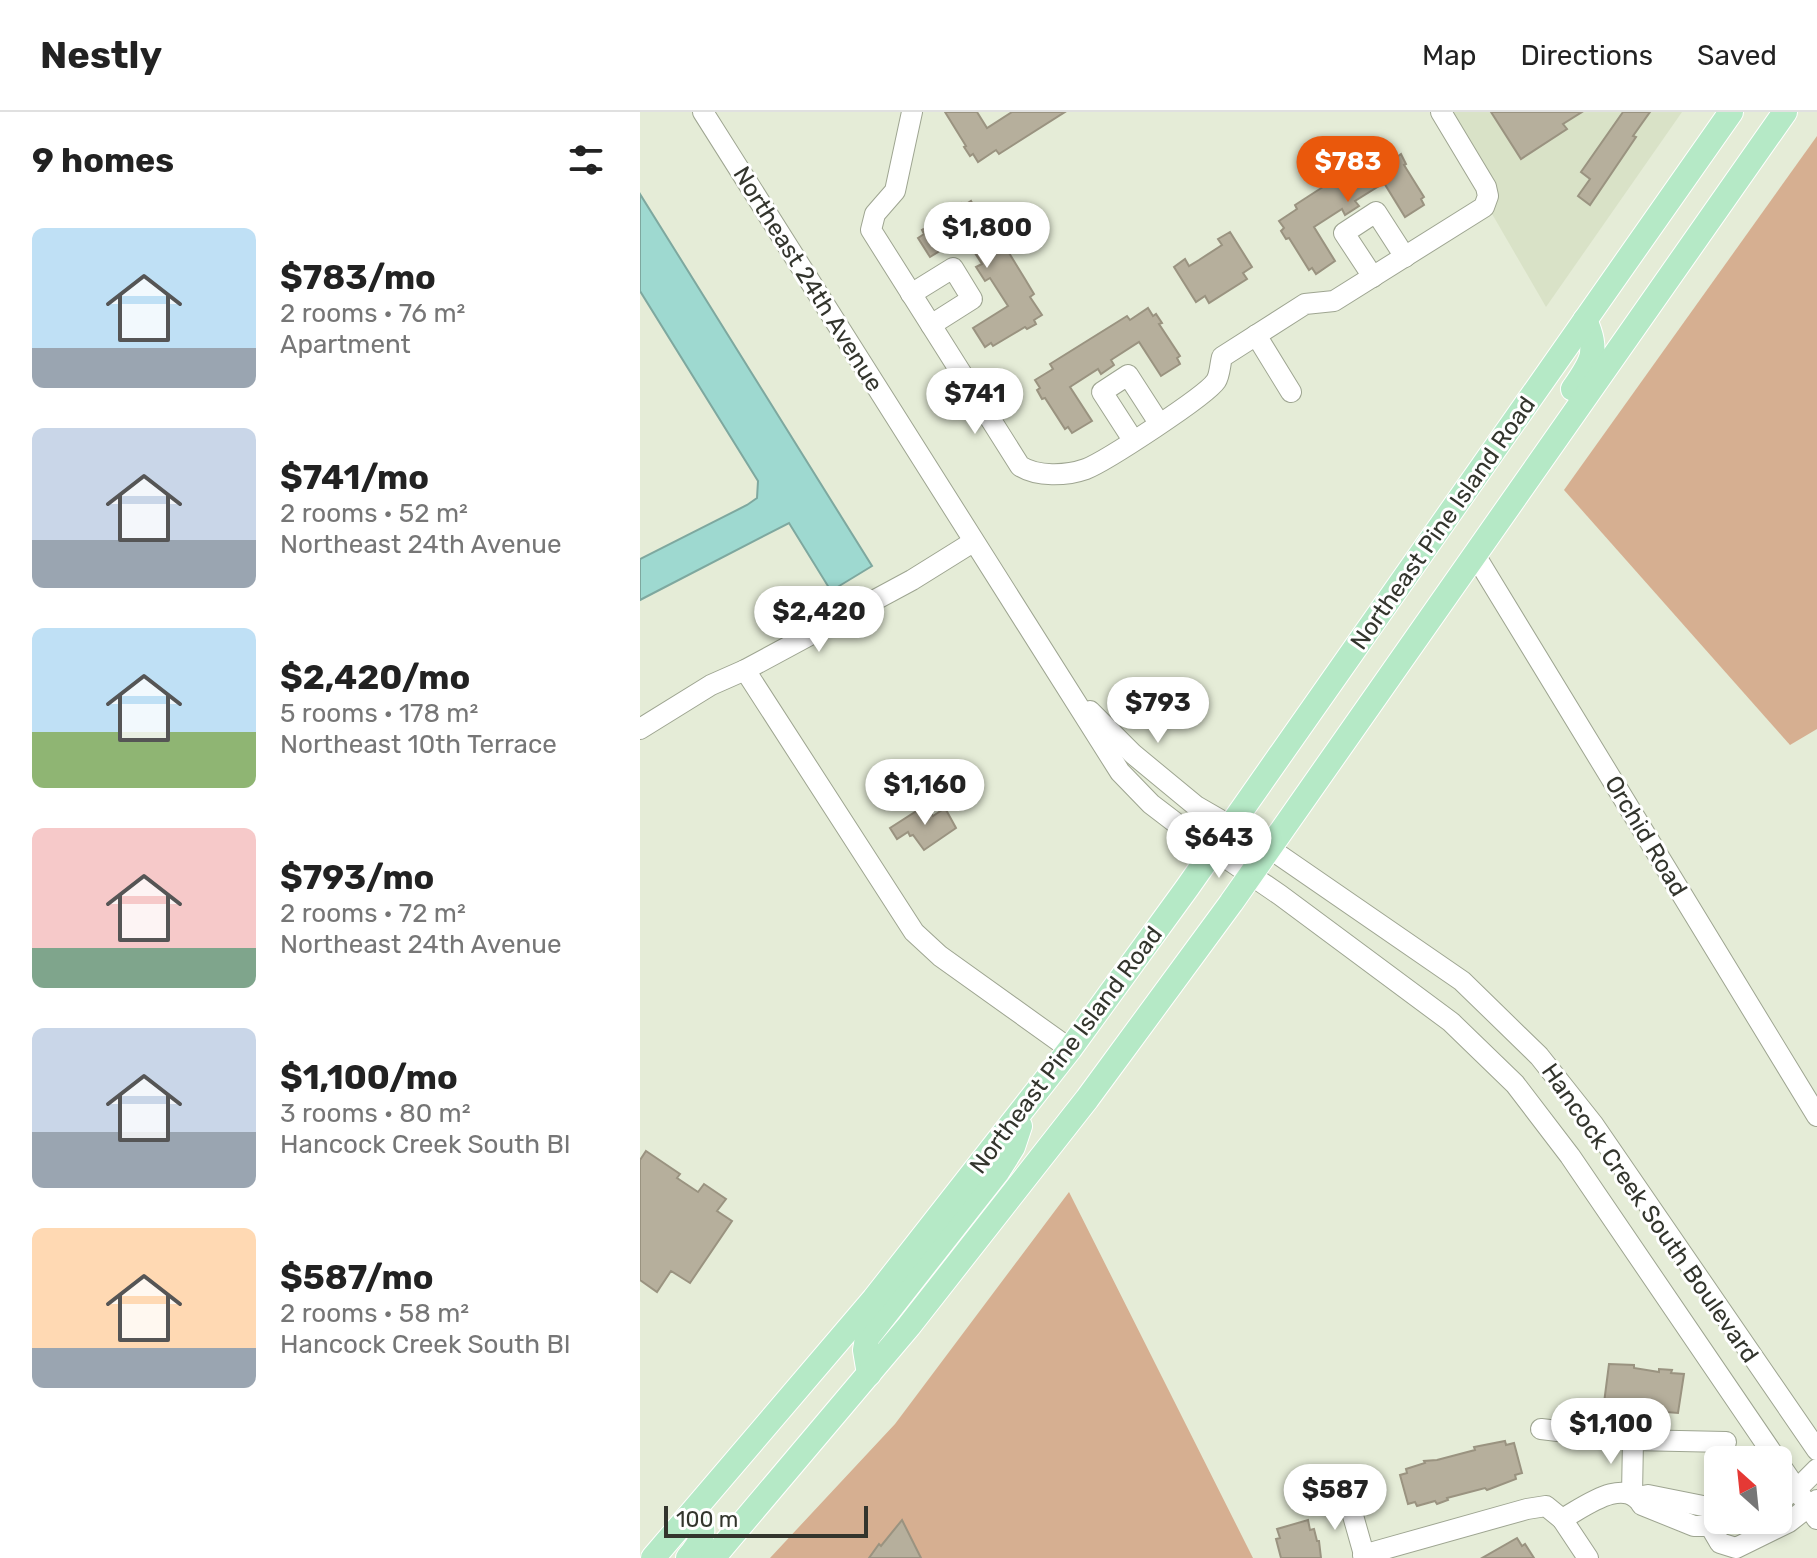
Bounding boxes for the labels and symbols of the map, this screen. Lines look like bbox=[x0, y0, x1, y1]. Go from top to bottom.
pin: $783 bbox=[1301, 136, 1395, 204]
street label: Northeast 24th Avenue bbox=[727, 161, 889, 397]
pin: $1,800 bbox=[922, 202, 1052, 270]
pin: $741 bbox=[928, 368, 1022, 436]
street label: Northeast Pine Island Road bbox=[1345, 391, 1541, 655]
pin: $2,420 bbox=[754, 586, 884, 654]
pin: $793 bbox=[1111, 677, 1205, 745]
pin: $1,160 bbox=[860, 759, 990, 827]
street label: Orchid Road bbox=[1599, 771, 1693, 901]
pin: $643 bbox=[1172, 812, 1266, 880]
street label: Northeast Pine Island Road bbox=[964, 921, 1168, 1179]
street label: Hancock Creek South Boulevard bbox=[1536, 1058, 1764, 1368]
pin: $1,100 bbox=[1546, 1398, 1676, 1466]
north arrow bbox=[1704, 1446, 1792, 1534]
pin: $587 bbox=[1288, 1464, 1382, 1532]
scale bar bbox=[664, 1502, 868, 1538]

